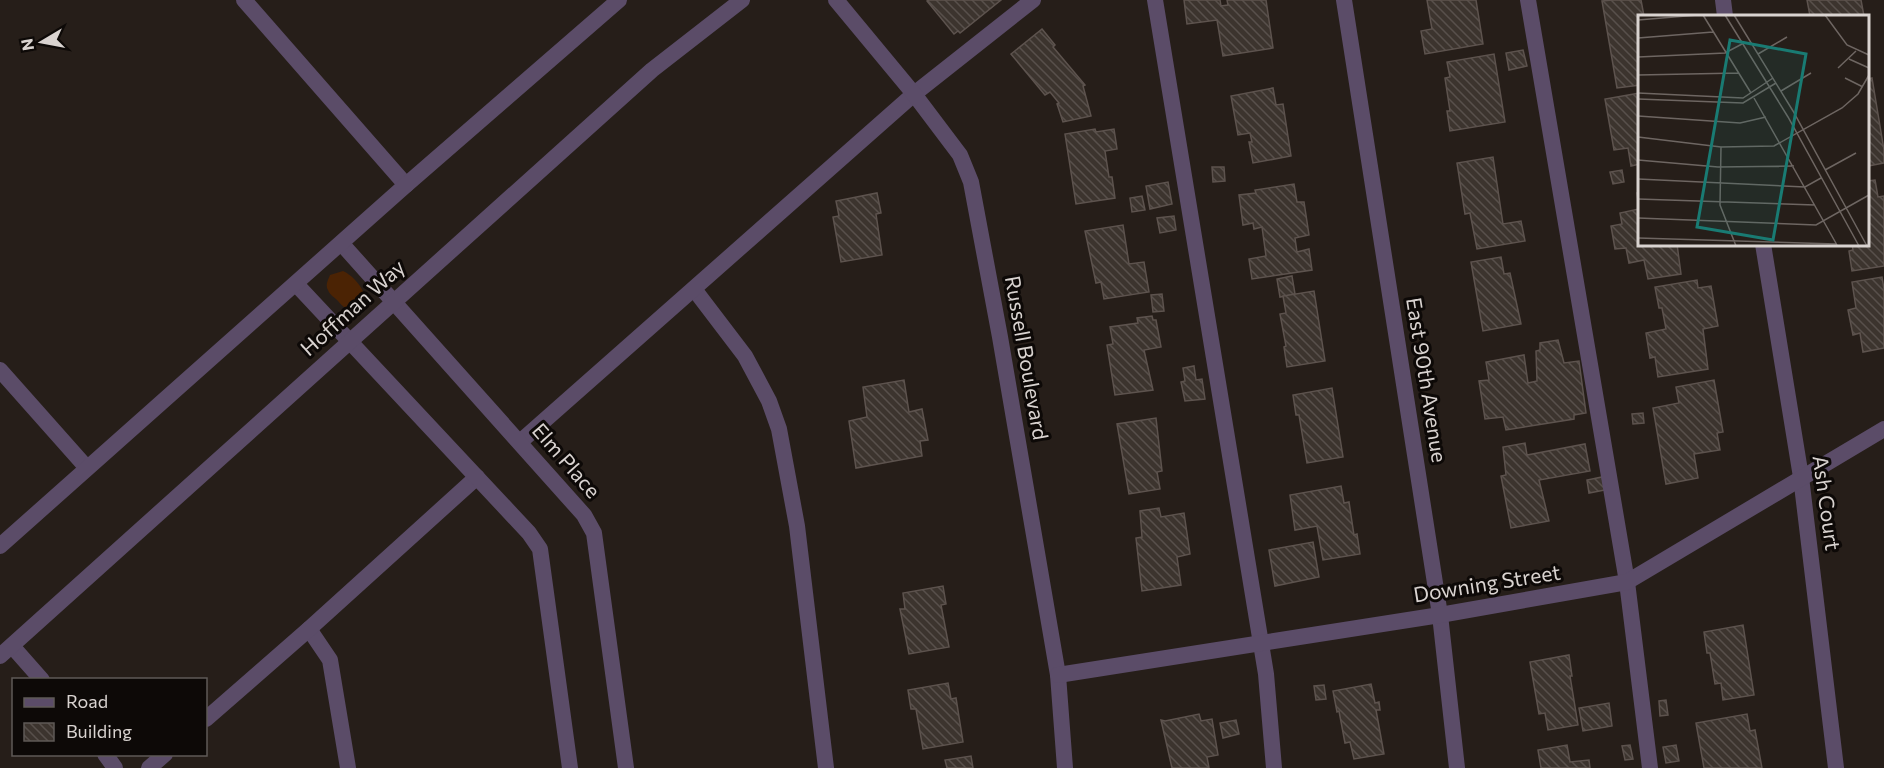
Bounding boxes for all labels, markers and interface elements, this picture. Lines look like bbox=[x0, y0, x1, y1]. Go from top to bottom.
north arrow bbox=[12, 12, 72, 72]
inset map bbox=[1638, 15, 1869, 246]
text: N bbox=[16, 37, 37, 52]
street label: Hoffman Way bbox=[295, 254, 409, 360]
street label: Russell Boulevard bbox=[1001, 274, 1054, 442]
street label: East 90th Avenue bbox=[1402, 295, 1453, 464]
street label: Elm Place bbox=[528, 417, 606, 503]
street label: Ash Court bbox=[1808, 454, 1847, 552]
street label: Downing Street bbox=[1411, 559, 1562, 606]
legend bbox=[12, 678, 207, 756]
text: Road bbox=[66, 690, 108, 712]
text: Building bbox=[66, 720, 132, 742]

